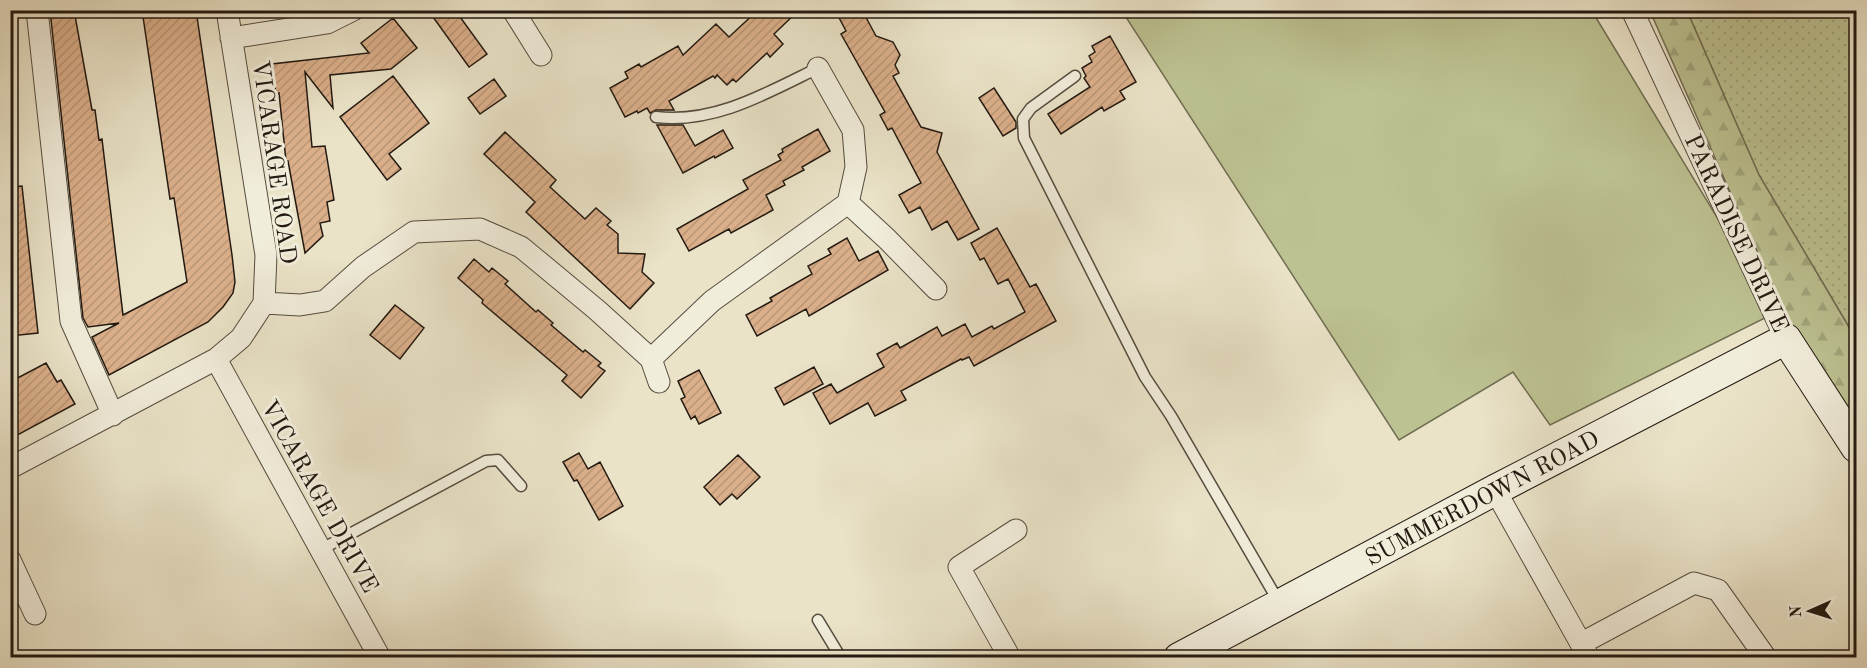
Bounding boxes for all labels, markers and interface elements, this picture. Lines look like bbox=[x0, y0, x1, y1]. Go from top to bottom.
street label: VICARAGE ROAD bbox=[247, 59, 299, 266]
street label: PARADISE DRIVE bbox=[1679, 131, 1792, 336]
street label: VICARAGE DRIVE bbox=[255, 396, 381, 597]
street label: SUMMERDOWN ROAD bbox=[1362, 428, 1604, 572]
north arrow bbox=[1780, 581, 1840, 641]
text: N bbox=[1789, 604, 1805, 618]

